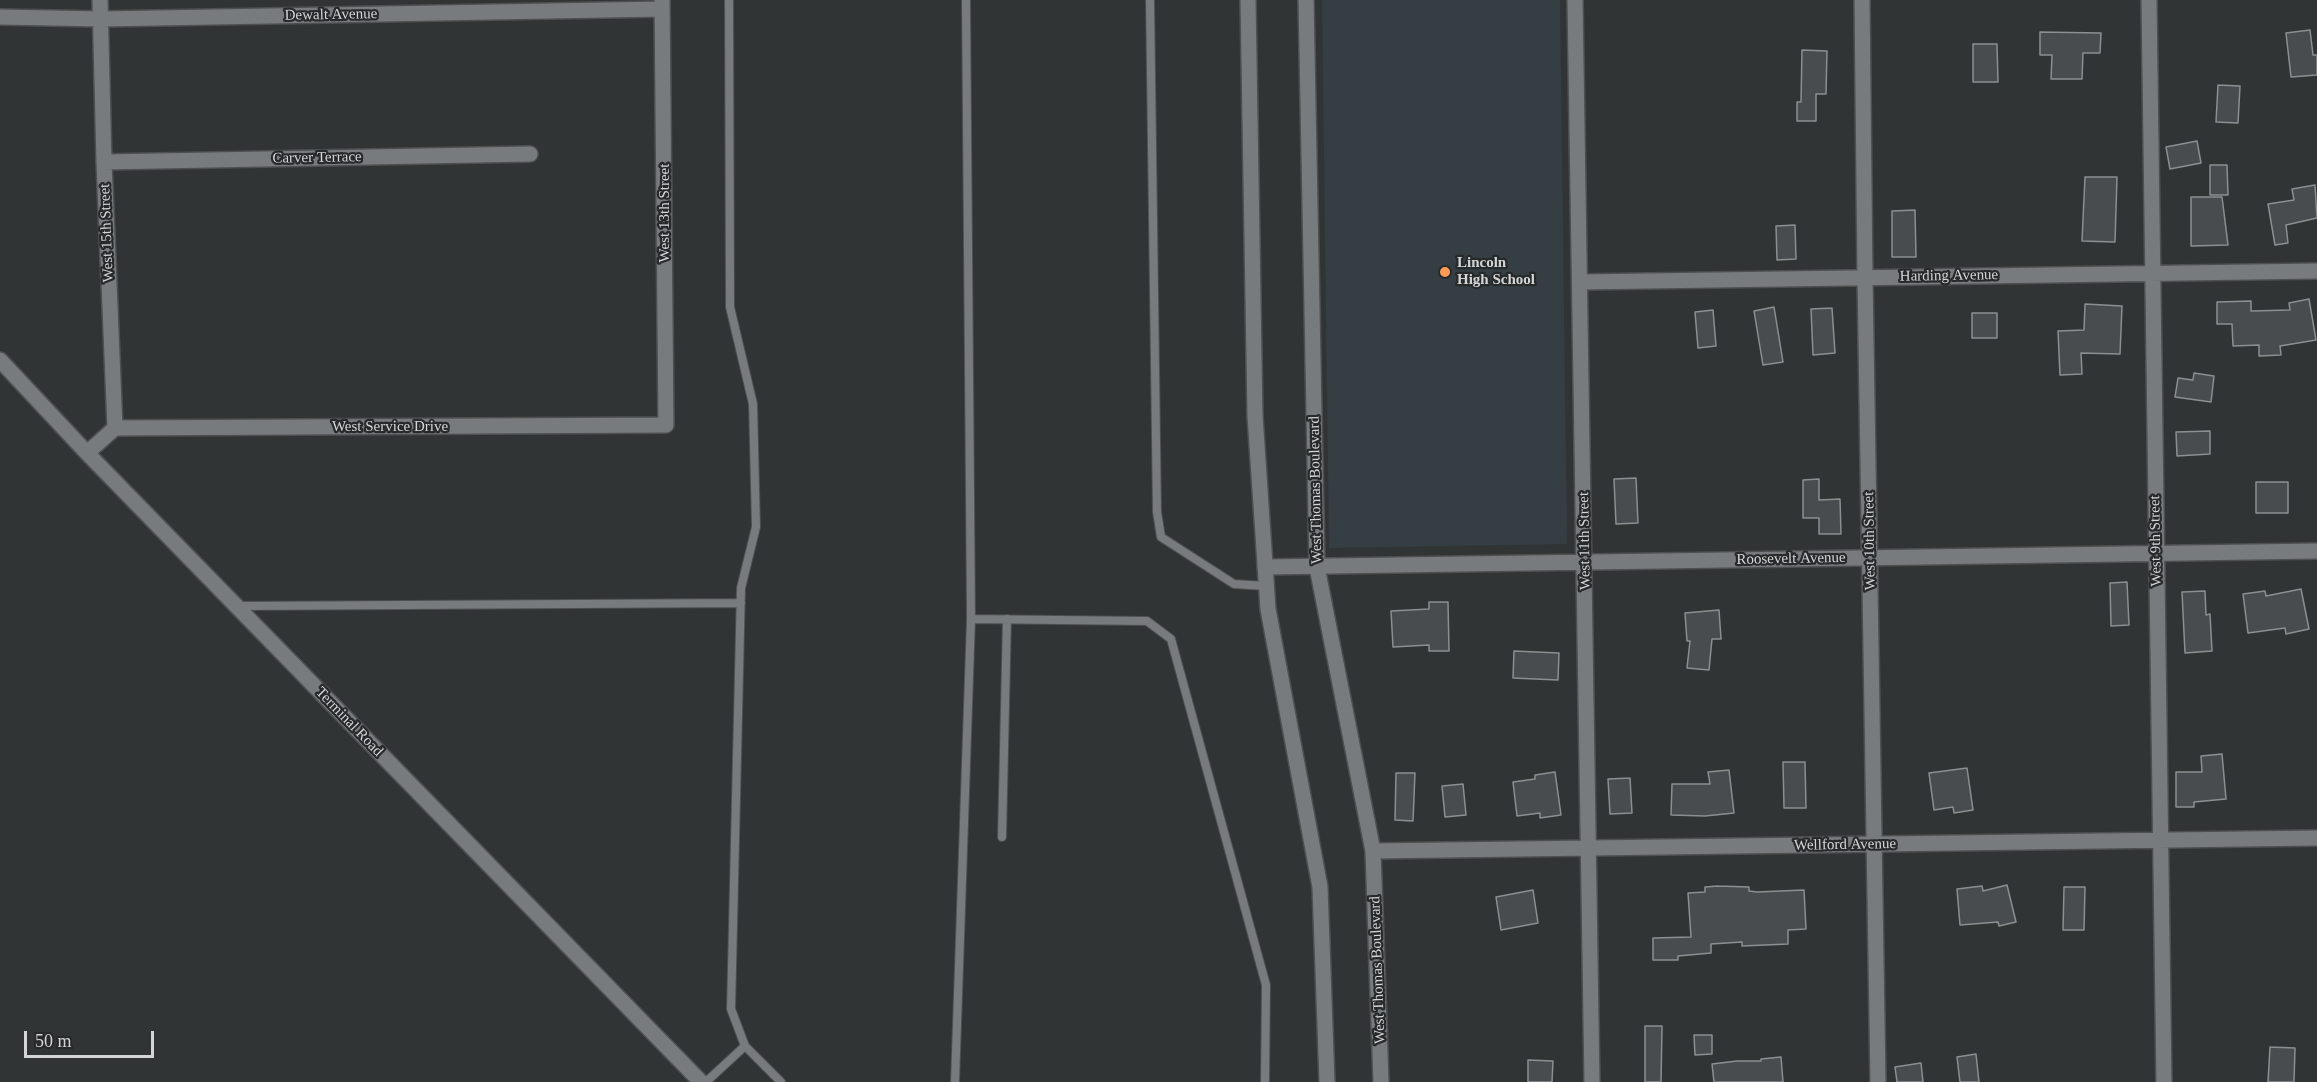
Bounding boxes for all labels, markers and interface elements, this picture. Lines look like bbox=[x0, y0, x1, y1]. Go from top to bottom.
street label: Dewalt Avenue bbox=[285, 5, 377, 25]
street label: Carver Terrace bbox=[272, 148, 362, 168]
street label: West 13th Street bbox=[656, 164, 674, 262]
street label: West 15th Street bbox=[96, 183, 118, 283]
place label: Lincoln High School bbox=[1457, 254, 1535, 289]
marker: Lincoln High School bbox=[1438, 265, 1452, 279]
street label: Harding Avenue bbox=[1900, 266, 1998, 286]
street label: West Thomas Boulevard bbox=[1306, 416, 1326, 564]
street label: West Service Drive bbox=[332, 418, 448, 436]
street label: West 10th Street bbox=[1860, 491, 1880, 591]
street label: West 11th Street bbox=[1575, 492, 1595, 590]
street label: West 9th Street bbox=[2146, 495, 2166, 587]
street label: Roosevelt Avenue bbox=[1736, 549, 1846, 569]
street label: Terminal Road bbox=[311, 684, 387, 760]
street label: Wellford Avenue bbox=[1794, 835, 1896, 855]
street label: West Thomas Boulevard bbox=[1366, 896, 1390, 1044]
scale bar bbox=[27, 1019, 158, 1057]
text: 50 m bbox=[35, 1031, 72, 1051]

